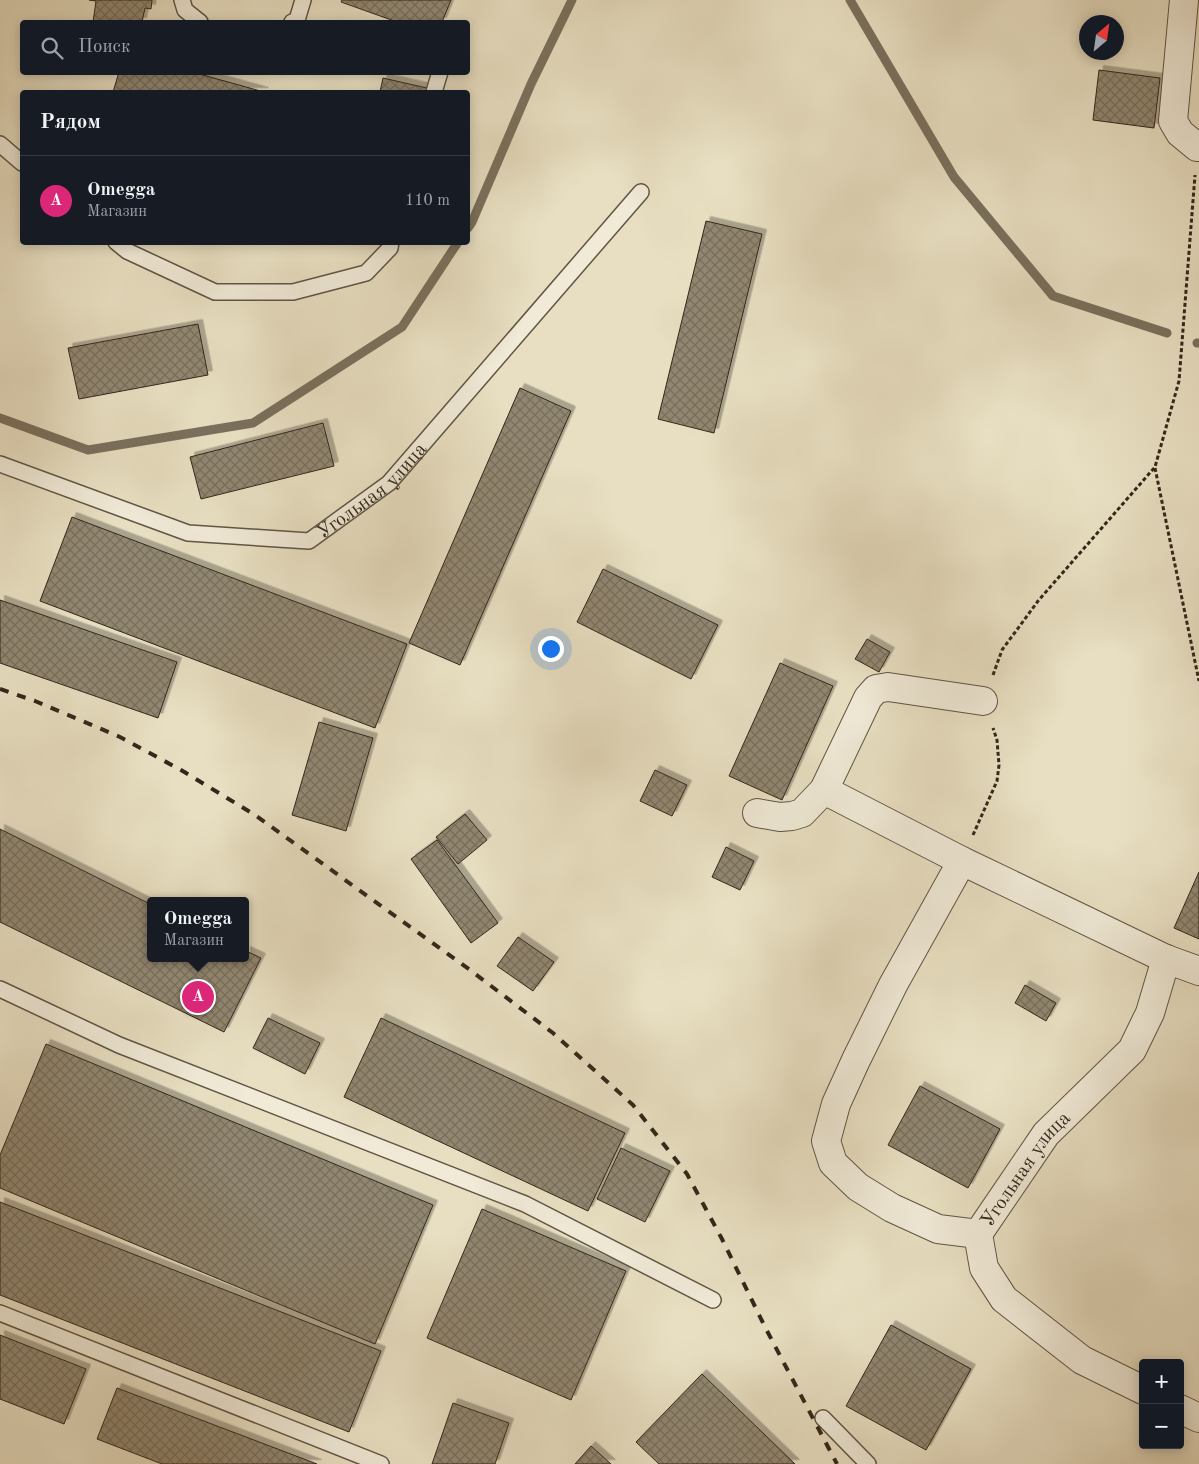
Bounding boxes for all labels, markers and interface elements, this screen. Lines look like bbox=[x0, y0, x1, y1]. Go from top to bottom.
north arrow bbox=[1079, 15, 1124, 60]
search box bbox=[20, 20, 470, 75]
icon: search bbox=[38, 34, 66, 62]
text: Поиск bbox=[78, 38, 130, 57]
text: Рядом bbox=[40, 112, 101, 133]
text: Omegga bbox=[87, 181, 155, 200]
text: A bbox=[50, 193, 62, 209]
text: 110 m bbox=[405, 193, 450, 209]
text: Магазин bbox=[87, 204, 147, 220]
street label: Угольная улица bbox=[314, 439, 431, 544]
your location bbox=[538, 636, 564, 662]
popup bbox=[147, 897, 249, 962]
text: Omegga bbox=[164, 910, 232, 929]
text: Магазин bbox=[164, 933, 224, 949]
pin: A bbox=[182, 978, 214, 1016]
street label: Угольная улица bbox=[978, 1108, 1075, 1231]
map controls bbox=[1139, 1359, 1184, 1449]
button: + bbox=[1139, 1359, 1184, 1404]
button: − bbox=[1139, 1404, 1184, 1449]

